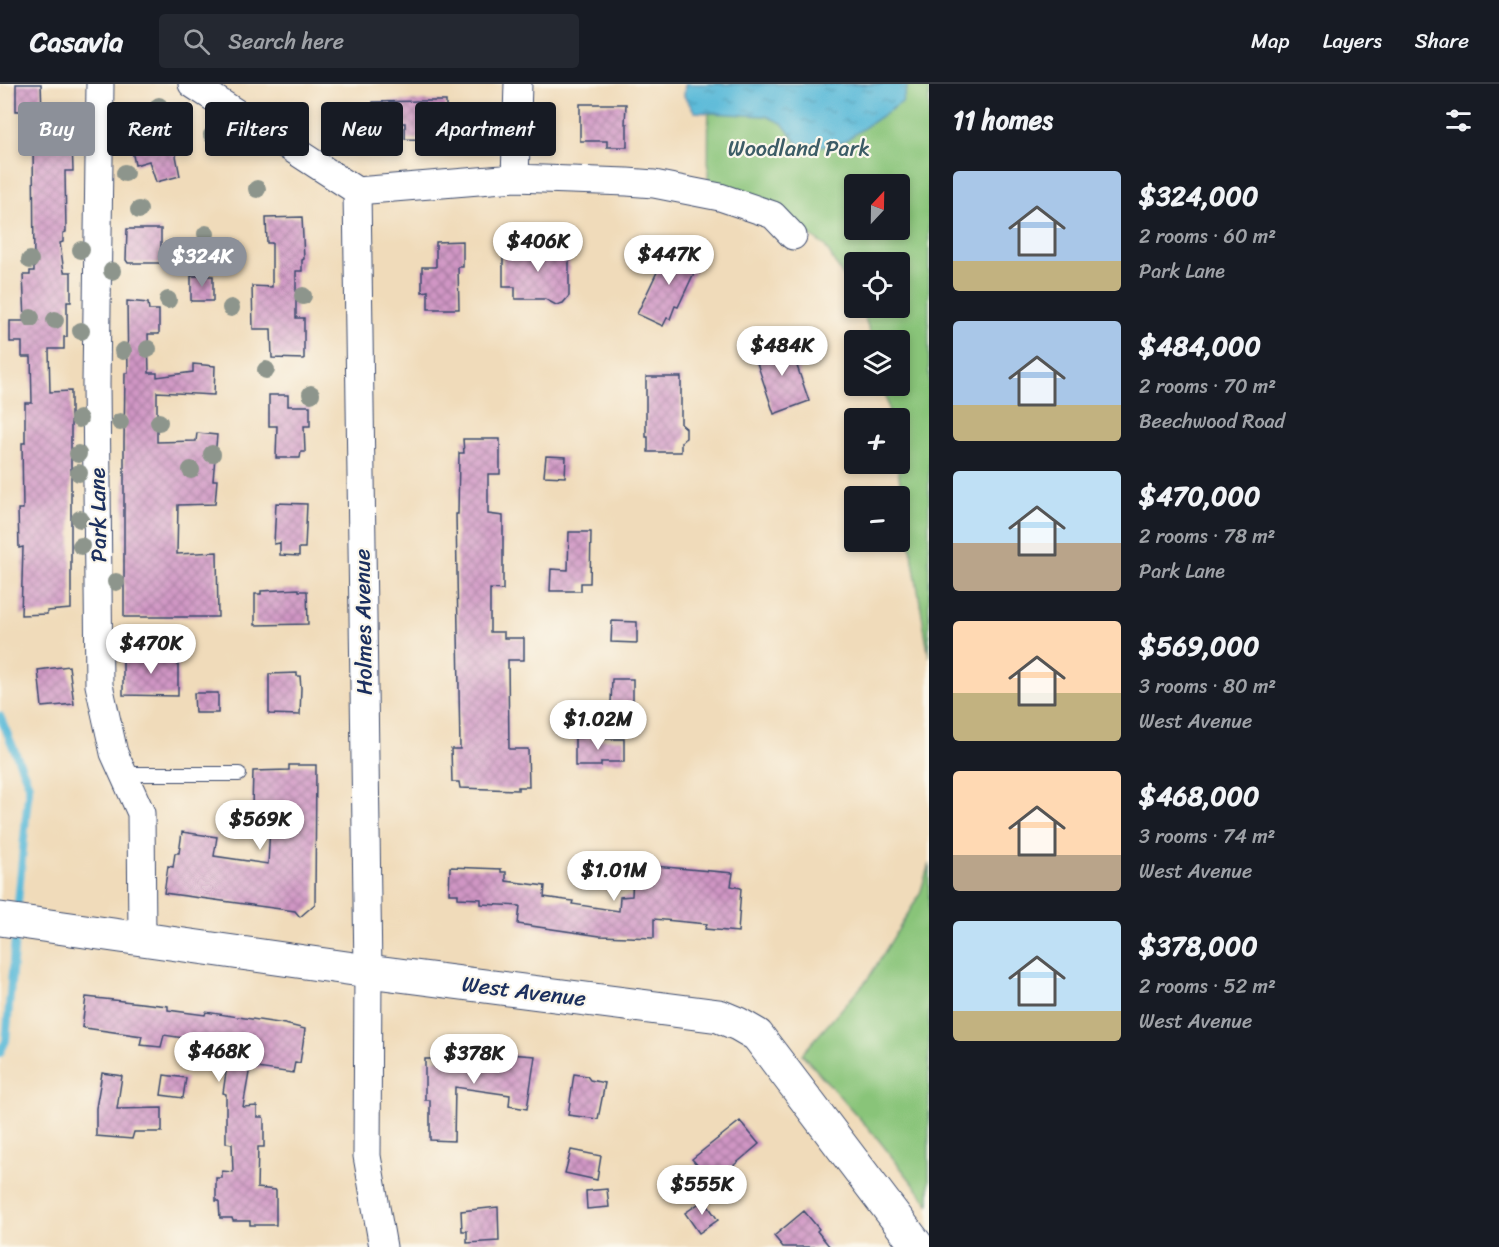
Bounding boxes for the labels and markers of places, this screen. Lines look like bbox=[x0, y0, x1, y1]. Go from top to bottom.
pin: $406K bbox=[496, 222, 580, 273]
pin: $447K bbox=[627, 235, 711, 286]
pin: $324K bbox=[160, 237, 244, 288]
pin: $484K bbox=[740, 326, 824, 377]
pin: $470K bbox=[109, 624, 193, 675]
pin: $1.02M bbox=[549, 700, 647, 751]
pin: $569K bbox=[218, 800, 302, 851]
pin: $1.01M bbox=[565, 851, 663, 902]
pin: $468K bbox=[177, 1032, 261, 1083]
pin: $378K bbox=[432, 1034, 516, 1085]
pin: $555K bbox=[660, 1165, 744, 1216]

